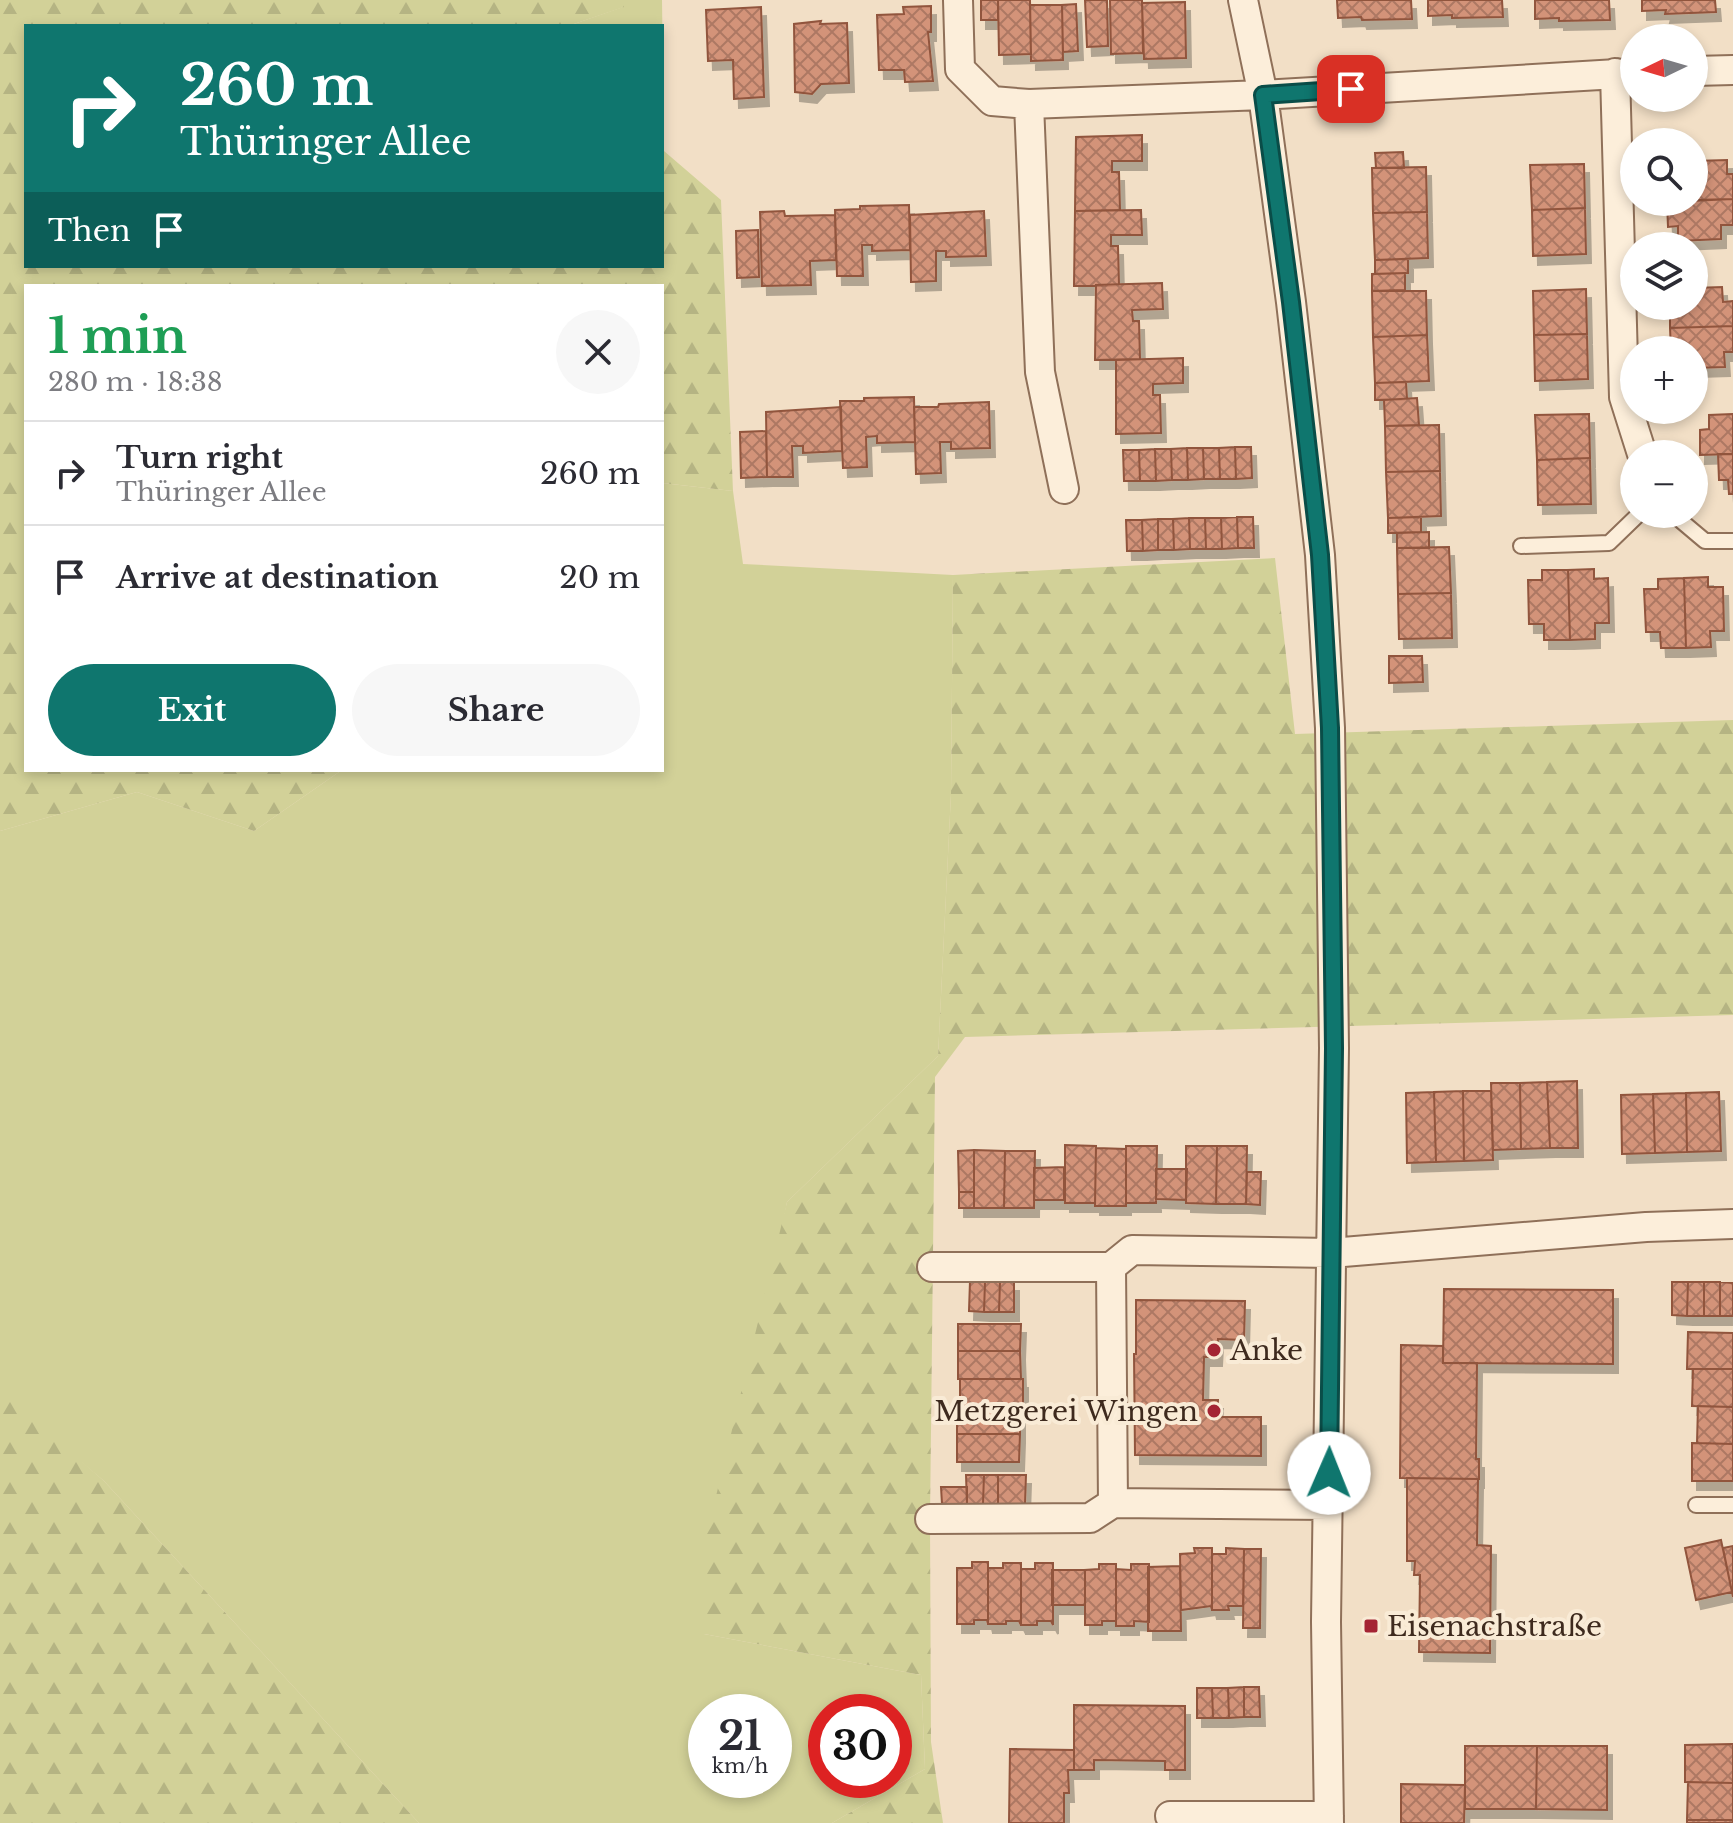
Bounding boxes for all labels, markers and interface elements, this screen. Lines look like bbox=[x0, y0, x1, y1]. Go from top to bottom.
north arrow bbox=[1620, 24, 1708, 112]
map controls bbox=[1620, 24, 1708, 528]
text: 260 m bbox=[180, 51, 373, 120]
pin bbox=[1317, 55, 1385, 123]
icon: right bbox=[48, 56, 152, 160]
icon: arrive bbox=[1329, 67, 1373, 111]
text: Thüringer Allee bbox=[180, 120, 472, 165]
button: search bbox=[1620, 128, 1708, 216]
icon: arrive bbox=[147, 208, 191, 252]
text: Then bbox=[48, 212, 131, 249]
button: layers bbox=[1620, 232, 1708, 320]
text: 1 min bbox=[48, 306, 187, 366]
button: close bbox=[556, 310, 640, 394]
button: + bbox=[1620, 336, 1708, 424]
text: 280 m · 18:38 bbox=[48, 366, 223, 398]
text: Turn right bbox=[116, 439, 283, 476]
button: − bbox=[1620, 440, 1708, 528]
icon: right bbox=[48, 451, 92, 495]
text: 260 m bbox=[540, 455, 640, 492]
text: Thüringer Allee bbox=[116, 476, 327, 508]
icon: arrive bbox=[48, 555, 92, 599]
text: Arrive at destination bbox=[116, 559, 439, 596]
text: 20 m bbox=[559, 559, 640, 596]
button: Exit bbox=[48, 664, 336, 756]
button: Share bbox=[352, 664, 640, 756]
place label: Anke bbox=[1229, 1333, 1303, 1368]
marker: Anke bbox=[1205, 1341, 1223, 1359]
place label: Metzgerei Wingen bbox=[934, 1394, 1198, 1429]
marker: Metzgerei Wingen bbox=[1205, 1402, 1223, 1420]
position arrow bbox=[1287, 1431, 1371, 1515]
place label: Eisenachstraße bbox=[1387, 1609, 1602, 1644]
marker: Eisenachstraße bbox=[1362, 1617, 1380, 1635]
speed limit sign: 30 bbox=[808, 1694, 912, 1798]
text: 21 bbox=[718, 1711, 762, 1761]
text: km/h bbox=[712, 1754, 768, 1778]

